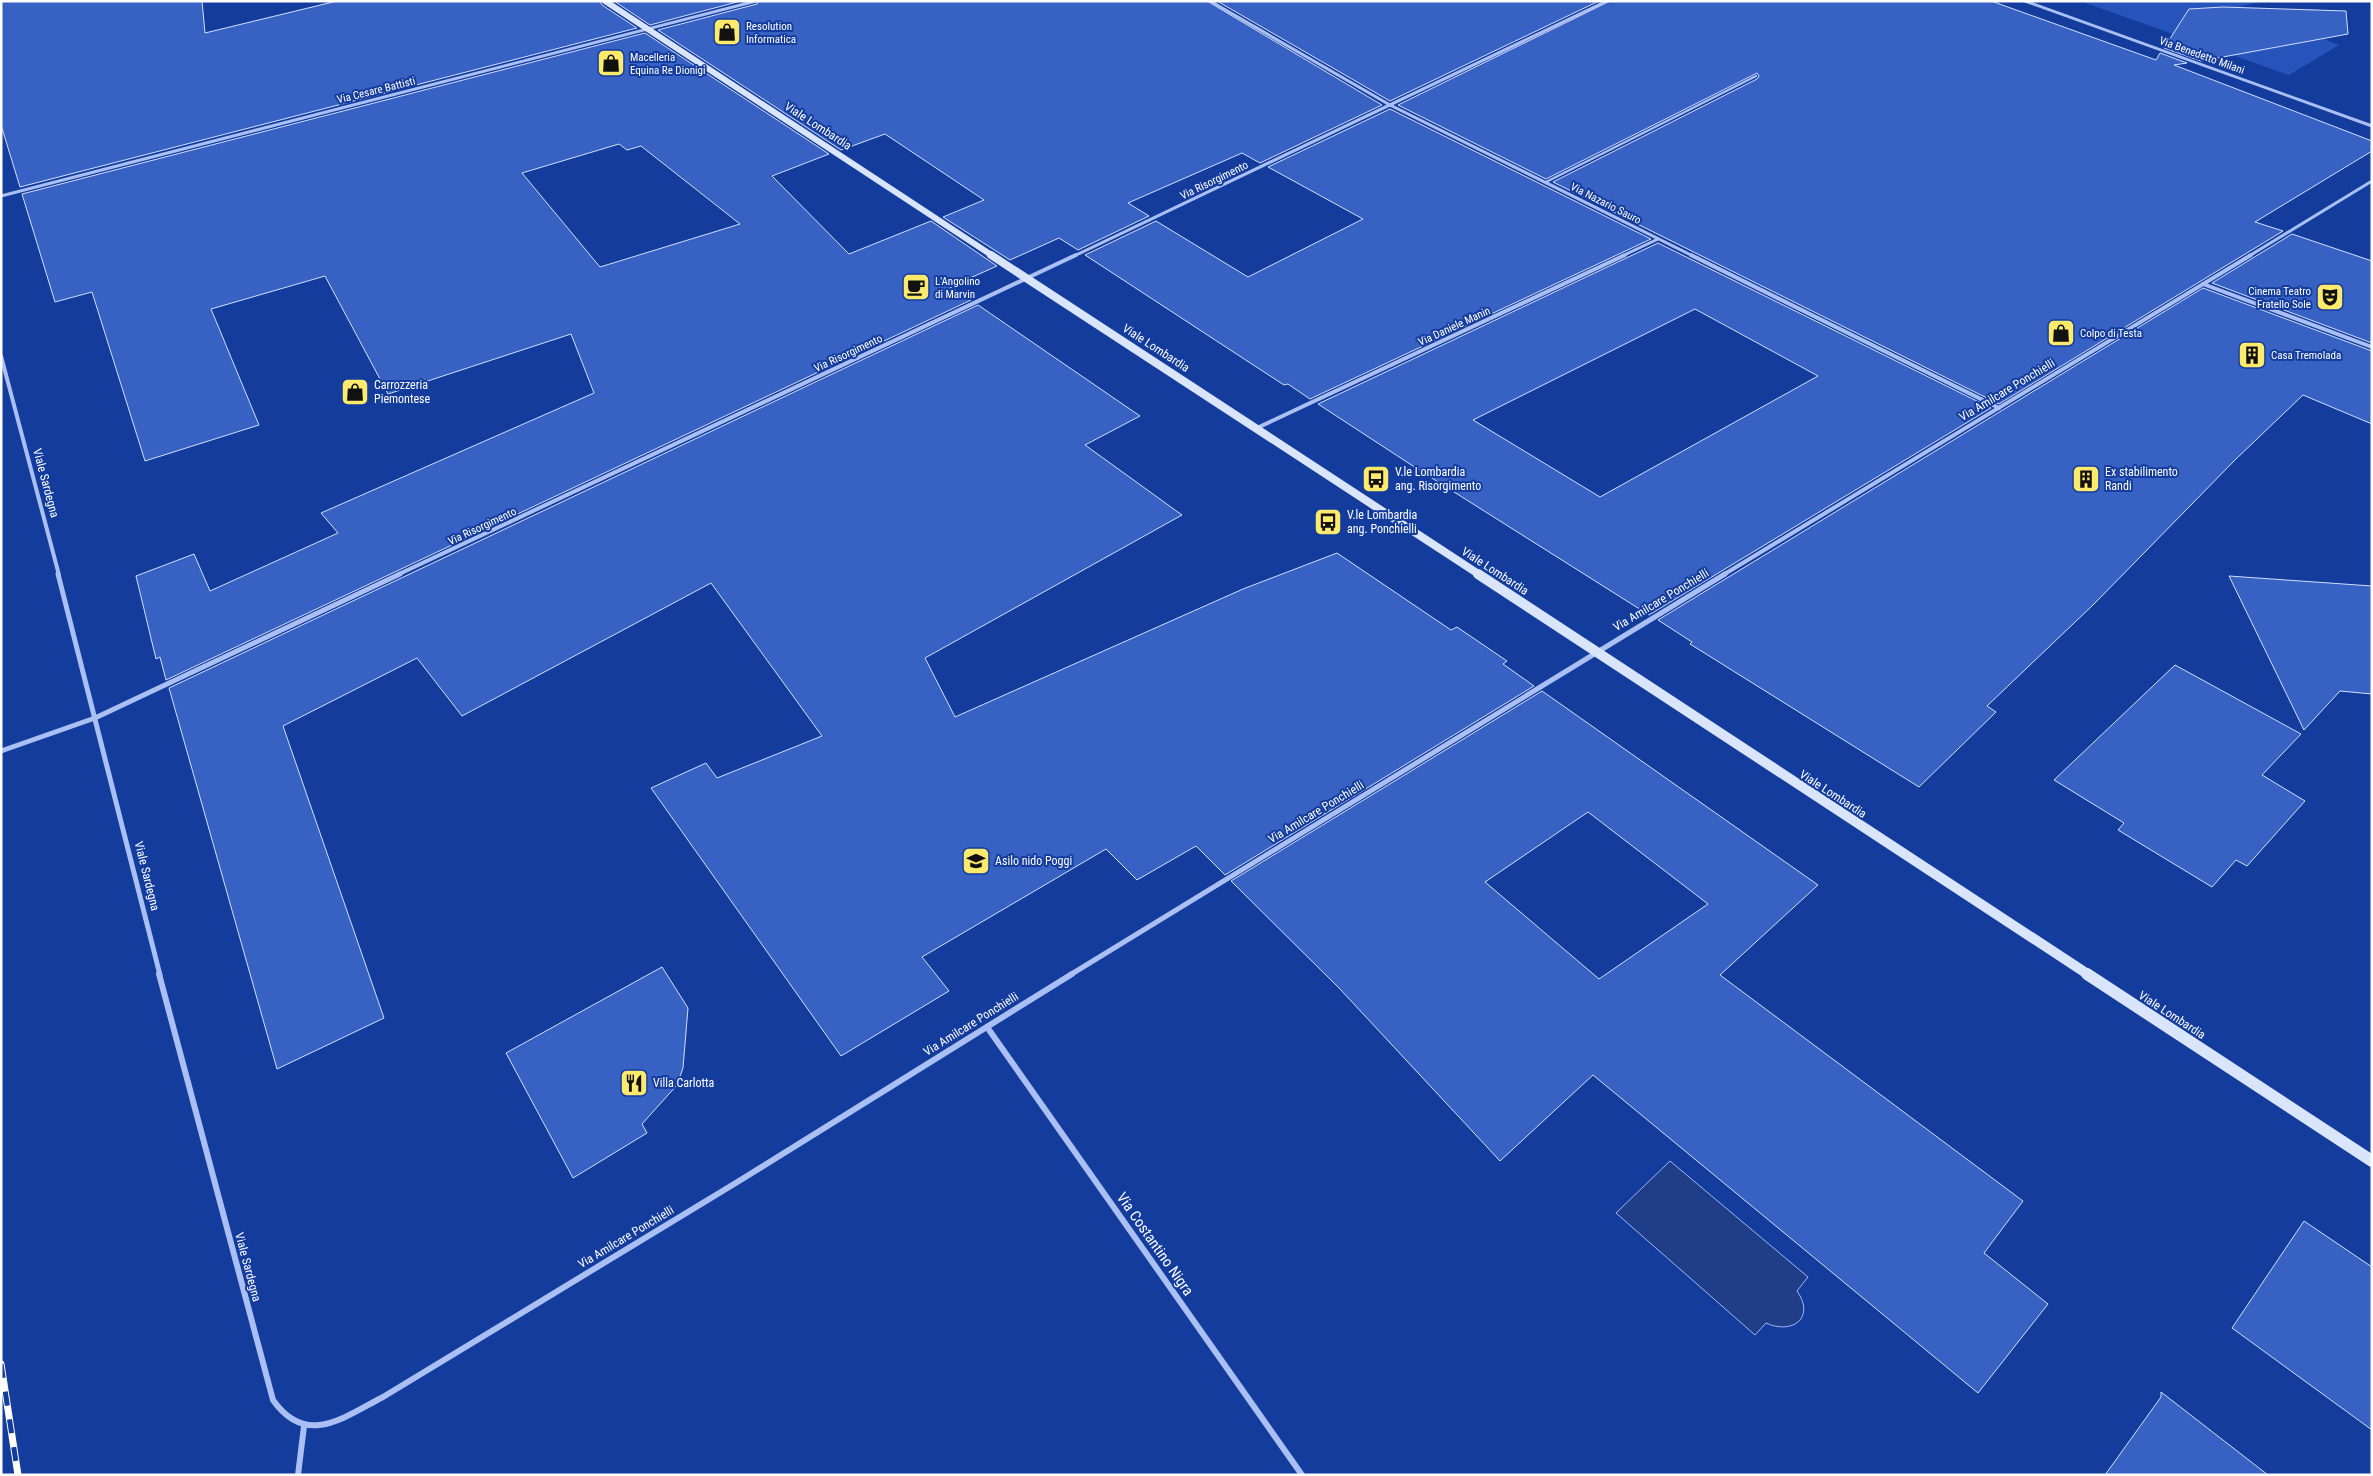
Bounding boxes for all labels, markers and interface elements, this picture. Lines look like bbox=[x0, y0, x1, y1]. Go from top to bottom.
shop icon: Resolution Informatica bbox=[712, 17, 742, 47]
place label: Resolution Informatica bbox=[746, 20, 796, 46]
street label: Via Benedetto Milani bbox=[2157, 34, 2246, 77]
shop icon: Macelleria Equina Re Dionigi bbox=[596, 48, 626, 78]
place label: Macelleria Equina Re Dionigi bbox=[630, 51, 705, 77]
street label: Via Cesare Battisti bbox=[336, 74, 417, 106]
street label: Viale Lombardia bbox=[782, 99, 854, 153]
street label: Via Risorgimento bbox=[1178, 158, 1251, 203]
street label: Via Nazario Sauro bbox=[1568, 180, 1644, 227]
cafe icon: L'Angolino di Marvin bbox=[901, 272, 931, 302]
place label: L'Angolino di Marvin bbox=[935, 275, 981, 301]
theatre icon: Cinema Teatro Fratello Sole bbox=[2315, 282, 2345, 312]
place label: Cinema Teatro Fratello Sole bbox=[2248, 285, 2311, 311]
street label: Via Daniele Manin bbox=[1416, 304, 1492, 349]
shop icon: Colpo di Testa bbox=[2046, 318, 2076, 348]
street label: Viale Lombardia bbox=[1120, 321, 1192, 375]
place label: Colpo di Testa bbox=[2080, 327, 2142, 340]
street label: Via Risorgimento bbox=[812, 332, 885, 375]
building icon: Casa Tremolada bbox=[2237, 340, 2267, 370]
place label: Casa Tremolada bbox=[2271, 349, 2341, 362]
street label: Via Amilcare Ponchielli bbox=[1957, 356, 2057, 424]
shop icon: Carrozzeria Piemontese bbox=[340, 377, 370, 407]
place label: Carrozzeria Piemontese bbox=[374, 378, 431, 406]
street label: Viale Sardegna bbox=[30, 447, 62, 519]
bus stop icon: V.le Lombardia ang. Risorgimento bbox=[1361, 464, 1391, 494]
building icon: Ex stabilimento Randi bbox=[2071, 464, 2101, 494]
place label: V.le Lombardia ang. Risorgimento bbox=[1395, 465, 1481, 493]
place label: Ex stabilimento Randi bbox=[2105, 465, 2178, 493]
street label: Via Risorgimento bbox=[446, 505, 519, 548]
bus stop icon: V.le Lombardia ang. Ponchielli bbox=[1313, 507, 1343, 537]
place label: V.le Lombardia ang. Ponchielli bbox=[1347, 508, 1417, 536]
street label: Viale Lombardia bbox=[1459, 544, 1531, 598]
street label: Via Amilcare Ponchielli bbox=[1611, 566, 1711, 634]
street label: Viale Lombardia bbox=[1797, 767, 1869, 821]
street label: Via Amilcare Ponchielli bbox=[1266, 778, 1366, 846]
street label: Viale Sardegna bbox=[132, 840, 162, 912]
school or university icon: Asilo nido Poggi bbox=[961, 846, 991, 876]
place label: Asilo nido Poggi bbox=[995, 854, 1072, 868]
street label: Viale Lombardia bbox=[2136, 988, 2208, 1042]
street label: Via Amilcare Ponchielli bbox=[921, 989, 1021, 1059]
restaurant icon: Villa Carlotta bbox=[619, 1068, 649, 1098]
place label: Villa Carlotta bbox=[653, 1076, 715, 1090]
street label: Via Costantino Nigra bbox=[1113, 1189, 1197, 1299]
street label: Via Amilcare Ponchielli bbox=[576, 1203, 676, 1271]
street label: Viale Sardegna bbox=[232, 1231, 264, 1303]

